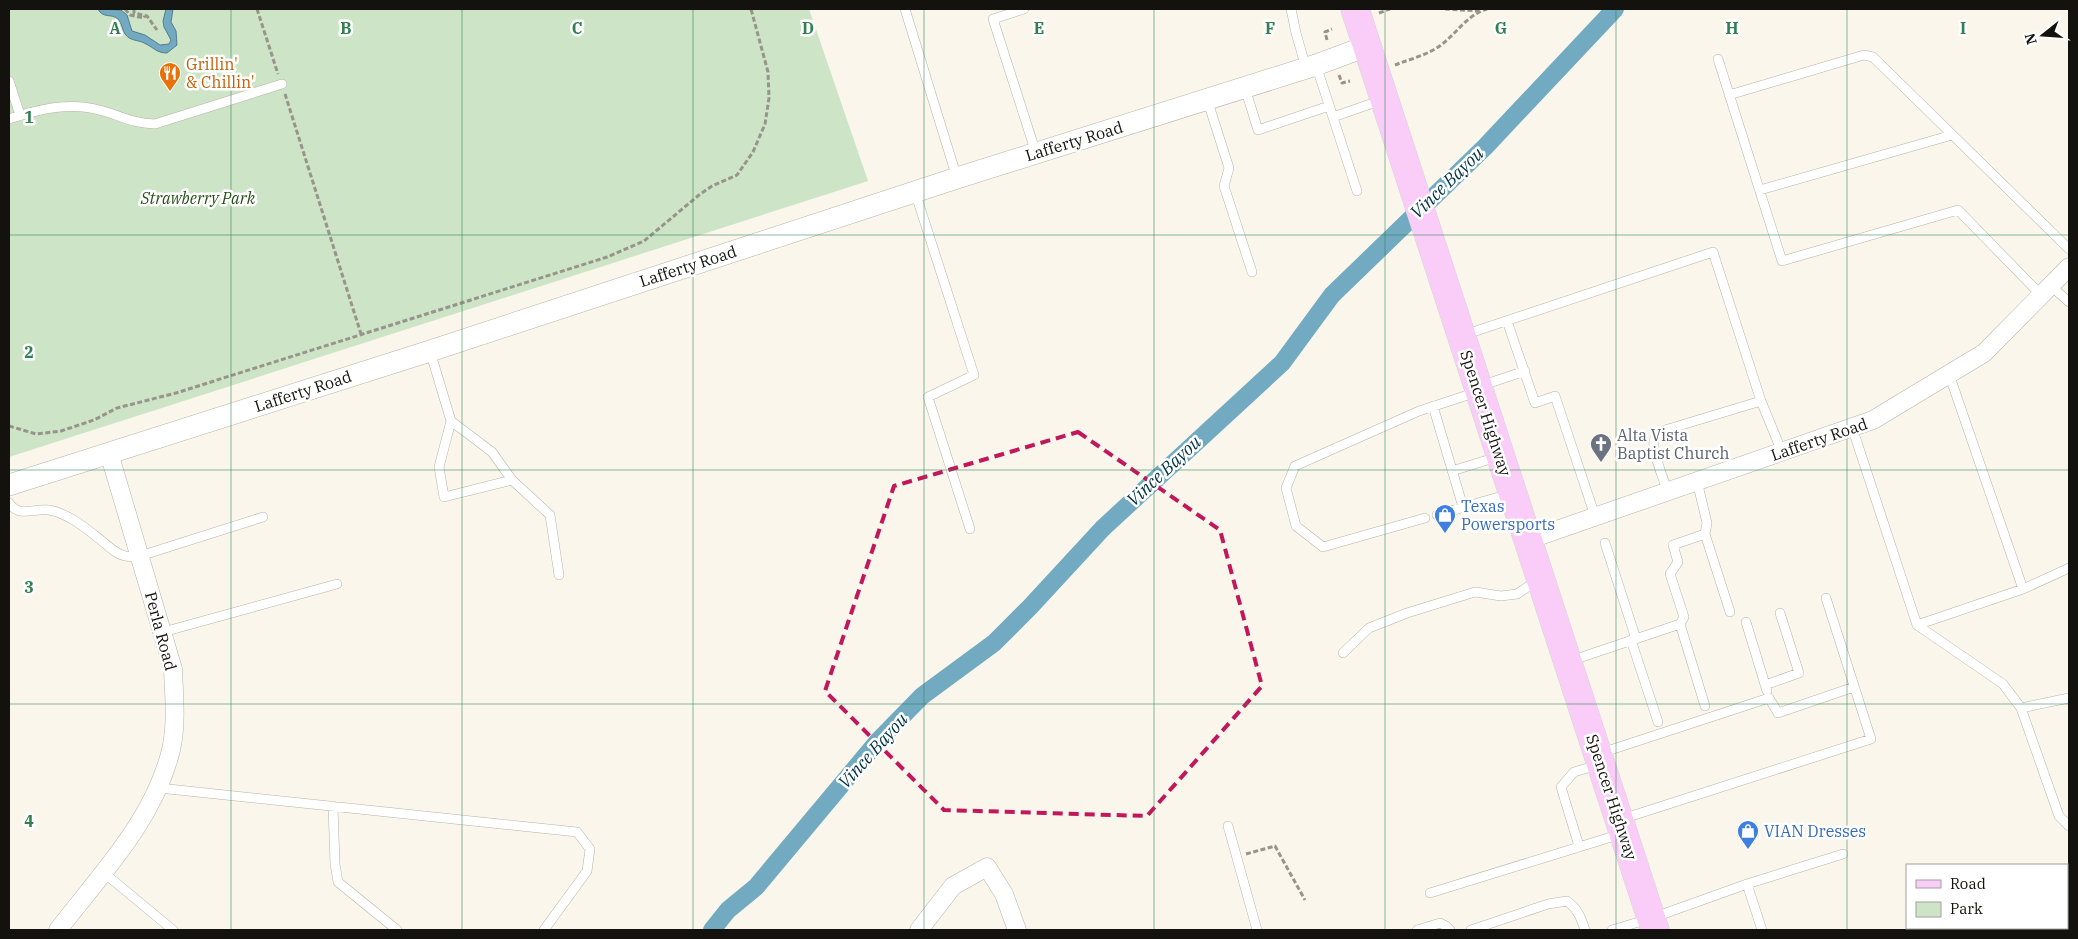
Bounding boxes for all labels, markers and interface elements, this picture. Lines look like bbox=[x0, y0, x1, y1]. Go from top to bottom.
north arrow bbox=[2018, 10, 2068, 60]
text: A bbox=[109, 18, 121, 38]
text: B bbox=[340, 18, 352, 38]
text: C bbox=[572, 18, 582, 38]
text: D bbox=[802, 18, 814, 38]
text: E bbox=[1034, 18, 1044, 38]
text: F bbox=[1265, 18, 1275, 38]
text: G bbox=[1495, 18, 1507, 38]
text: H bbox=[1726, 18, 1739, 38]
text: I bbox=[1960, 18, 1966, 38]
text: N bbox=[2020, 31, 2041, 47]
place label: Grillin' & Chillin' bbox=[186, 54, 255, 92]
restaurant icon: Grillin' & Chillin' bbox=[158, 61, 182, 92]
text: 1 bbox=[24, 107, 34, 127]
street label: Lafferty Road bbox=[1023, 117, 1125, 165]
water label: Vince Bayou bbox=[1405, 141, 1489, 223]
park label: Strawberry Park bbox=[140, 188, 256, 208]
street label: Lafferty Road bbox=[637, 241, 739, 291]
text: 2 bbox=[24, 342, 34, 362]
street label: Spencer Highway bbox=[1456, 348, 1516, 479]
street label: Lafferty Road bbox=[252, 366, 354, 416]
street label: Lafferty Road bbox=[1768, 413, 1870, 465]
place label: Alta Vista Baptist Church bbox=[1617, 425, 1730, 463]
water label: Vince Bayou bbox=[1122, 430, 1206, 511]
church icon: Alta Vista Baptist Church bbox=[1589, 432, 1613, 463]
place label: Texas Powersports bbox=[1461, 496, 1555, 534]
shop icon: Texas Powersports bbox=[1433, 503, 1457, 534]
text: 3 bbox=[24, 577, 34, 597]
street label: Perla Road bbox=[141, 589, 181, 673]
water label: Vince Bayou bbox=[833, 708, 913, 793]
street label: Spencer Highway bbox=[1582, 732, 1642, 863]
text: 4 bbox=[24, 811, 34, 831]
shop icon: VIAN Dresses bbox=[1736, 819, 1760, 850]
place label: VIAN Dresses bbox=[1764, 821, 1866, 841]
legend bbox=[1906, 864, 2068, 929]
text: Road bbox=[1950, 874, 1986, 893]
text: Park bbox=[1950, 899, 1983, 918]

